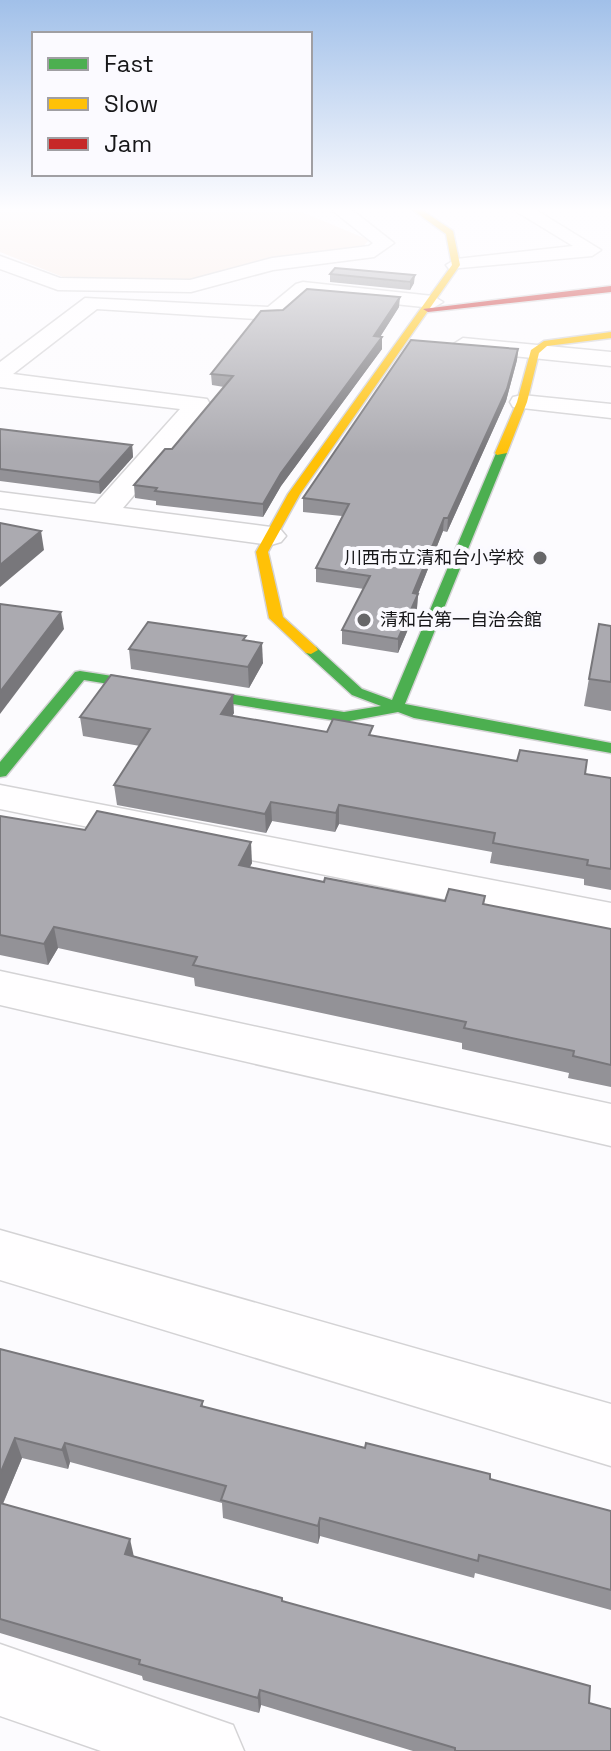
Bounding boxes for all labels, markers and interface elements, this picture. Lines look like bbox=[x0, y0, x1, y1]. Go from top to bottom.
legend bbox=[32, 32, 312, 176]
text: Fast bbox=[104, 48, 154, 79]
text: Slow bbox=[104, 88, 158, 119]
text: Jam bbox=[104, 128, 152, 159]
place label: 川西市立清和台小学校 bbox=[344, 546, 524, 569]
marker: 川西市立清和台小学校 bbox=[531, 549, 549, 567]
place label: 清和台第一自治会館 bbox=[380, 608, 542, 631]
marker: 清和台第一自治会館 bbox=[355, 611, 373, 629]

